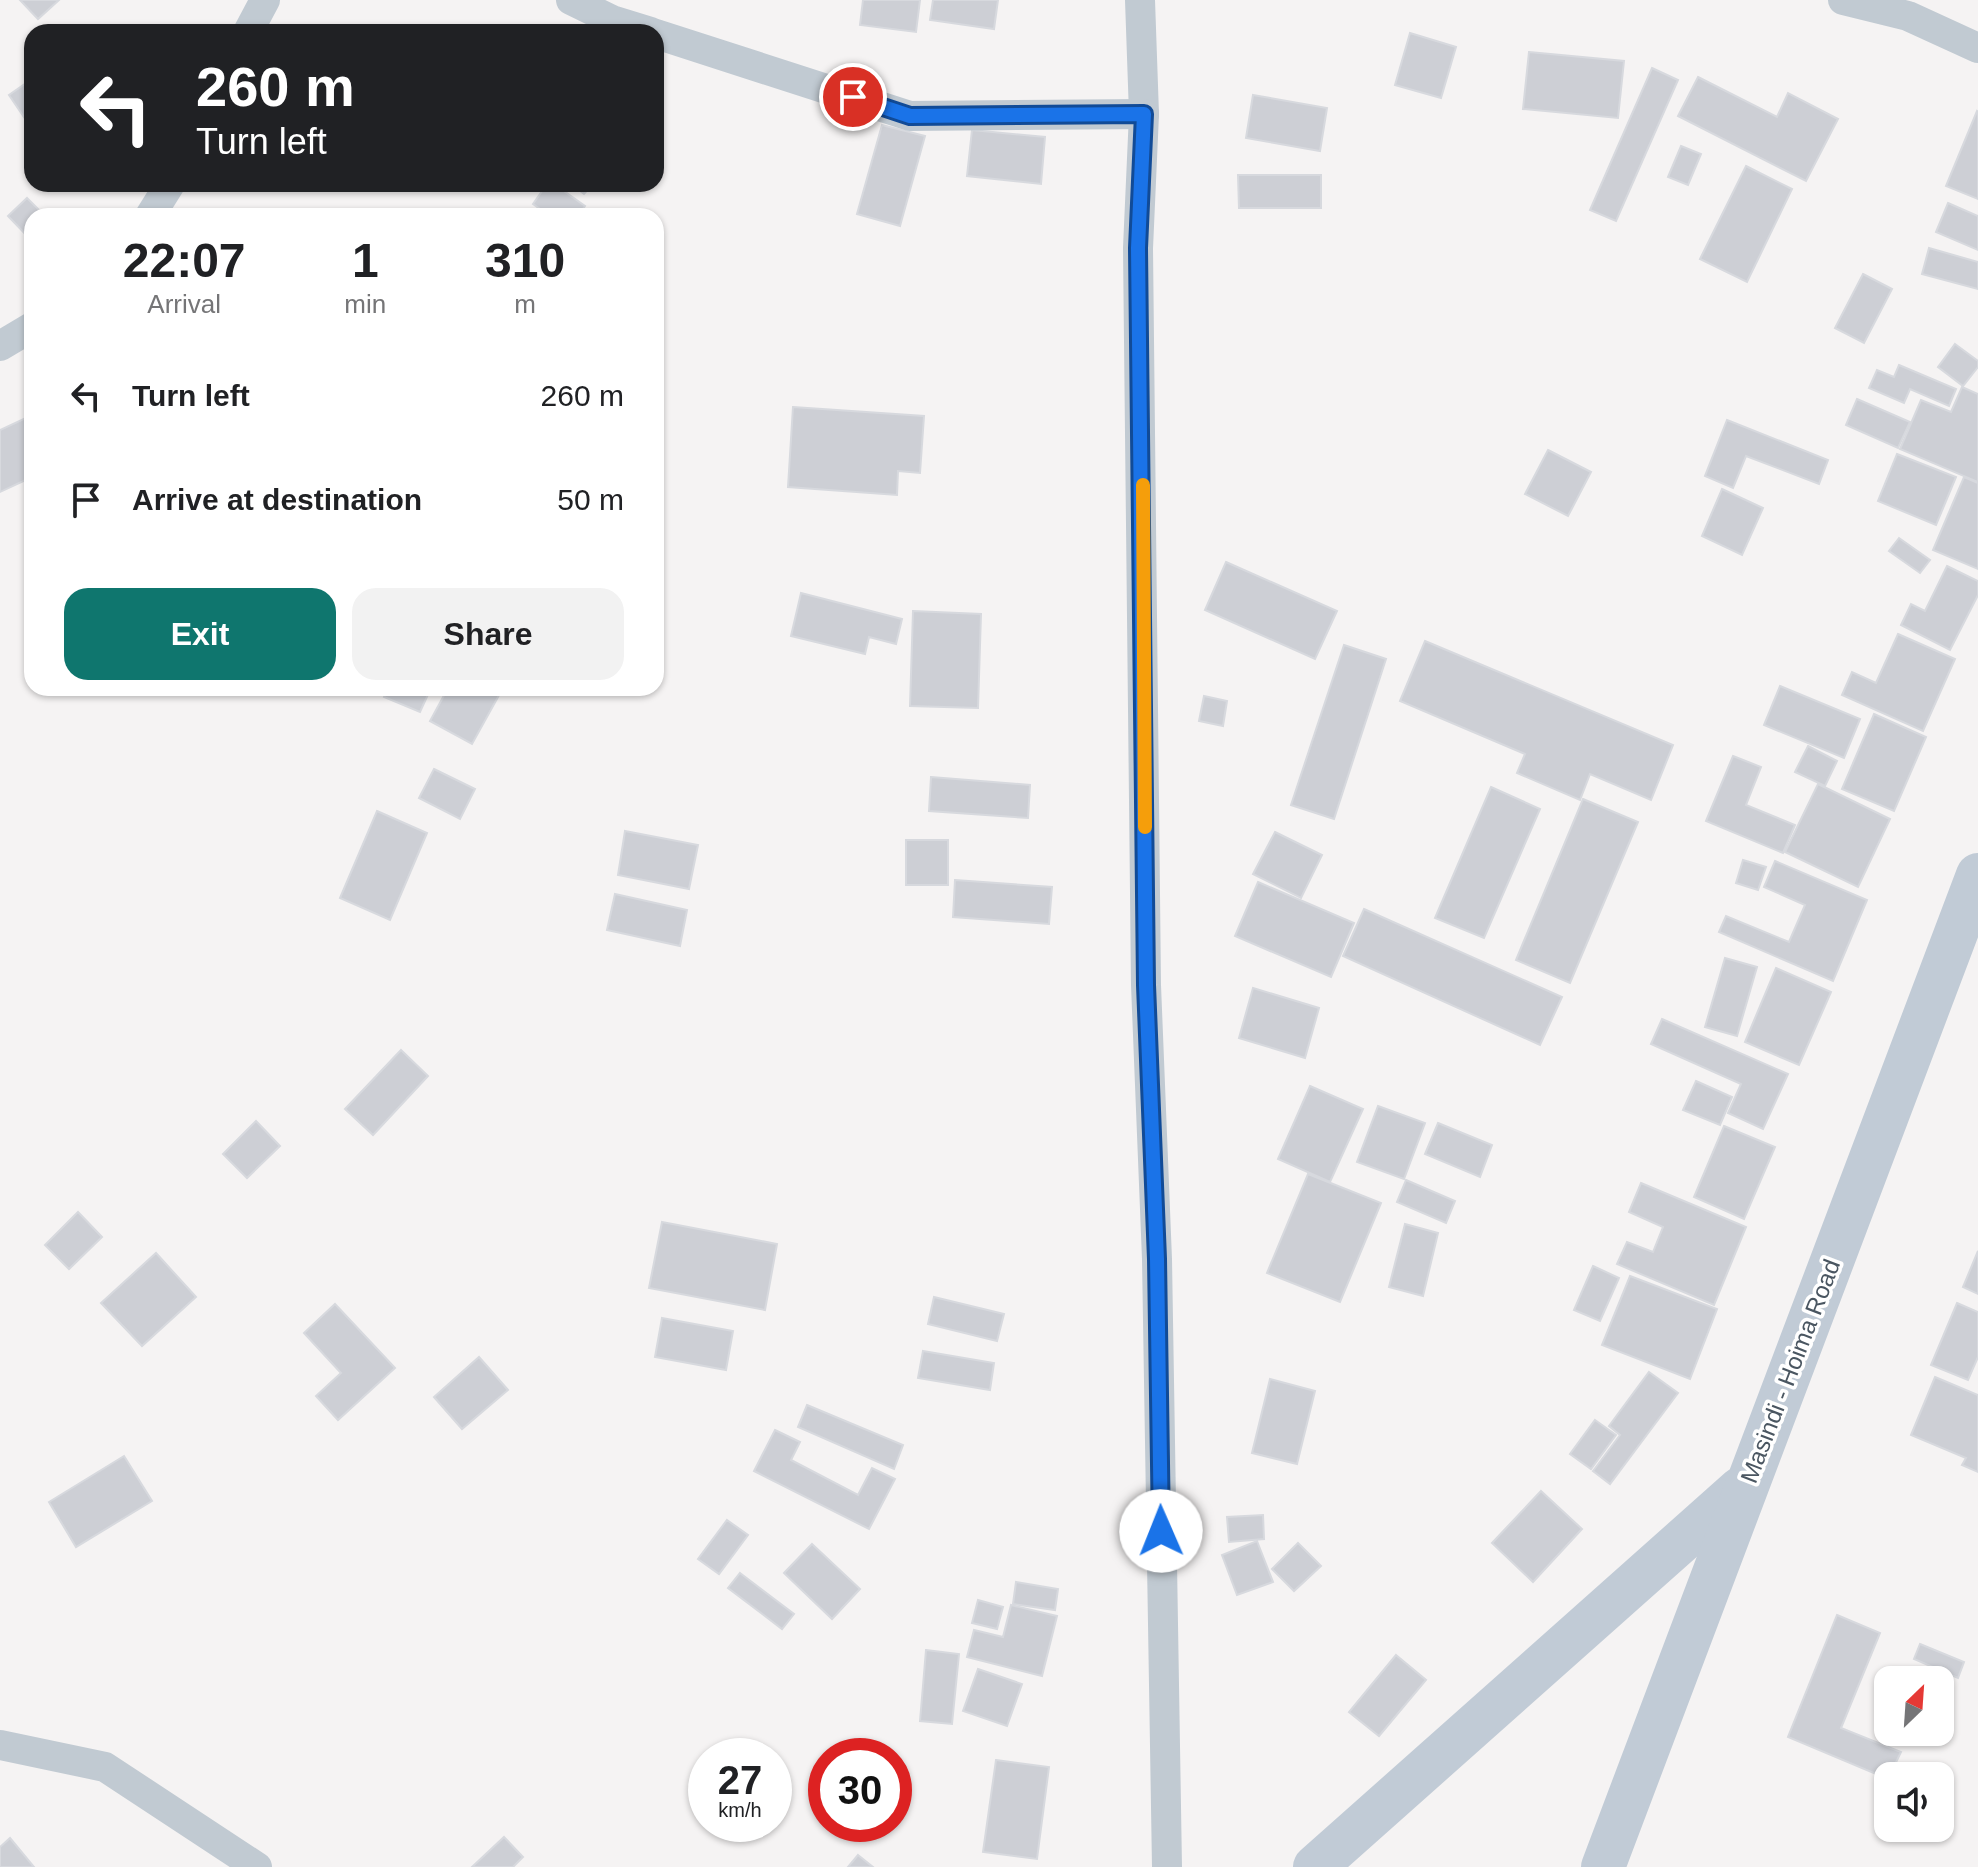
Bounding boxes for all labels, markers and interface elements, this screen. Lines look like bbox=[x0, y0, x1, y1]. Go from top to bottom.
text: 260 m bbox=[196, 55, 355, 118]
icon: left bbox=[64, 56, 168, 160]
pin bbox=[819, 63, 887, 131]
icon: arrive bbox=[831, 75, 875, 119]
text: Turn left bbox=[196, 121, 327, 162]
text: 22:07 bbox=[123, 234, 246, 287]
text: 1 bbox=[352, 234, 379, 287]
text: 310 bbox=[485, 234, 565, 287]
text: Arrival bbox=[147, 289, 221, 319]
text: min bbox=[344, 289, 386, 319]
text: m bbox=[514, 289, 536, 319]
icon: left bbox=[64, 374, 108, 418]
text: Turn left bbox=[132, 379, 250, 412]
text: 260 m bbox=[541, 379, 624, 412]
icon: arrive bbox=[64, 478, 108, 522]
text: Arrive at destination bbox=[132, 483, 422, 516]
text: 50 m bbox=[557, 483, 624, 516]
button: Exit bbox=[64, 588, 336, 680]
button: Share bbox=[352, 588, 624, 680]
street label: Masindi - Hoima Road bbox=[1735, 1255, 1845, 1487]
position arrow bbox=[1119, 1489, 1203, 1573]
north arrow bbox=[1874, 1666, 1954, 1746]
map controls bbox=[1874, 1666, 1954, 1842]
speed limit sign: 30 bbox=[808, 1738, 912, 1842]
text: 27 bbox=[718, 1758, 762, 1802]
button: sound bbox=[1874, 1762, 1954, 1842]
text: km/h bbox=[718, 1799, 762, 1821]

